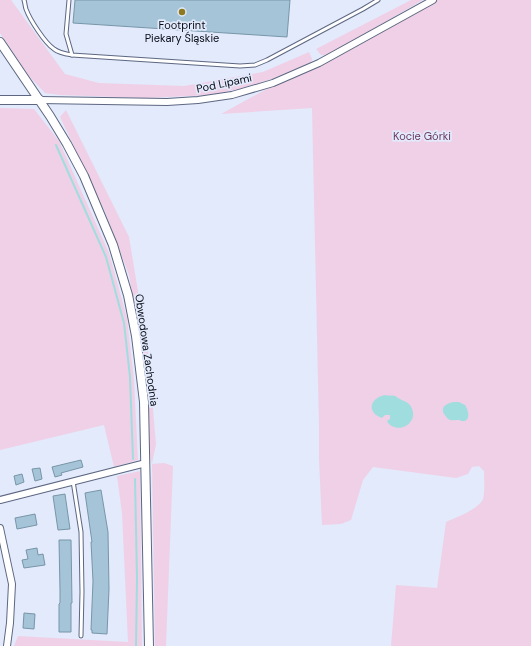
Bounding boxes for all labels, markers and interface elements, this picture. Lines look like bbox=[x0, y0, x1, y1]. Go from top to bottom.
marker: Footprint Piekary Śląskie bbox=[177, 7, 187, 17]
place label: Footprint Piekary Śląskie bbox=[145, 18, 219, 45]
street label: Pod Lipami bbox=[195, 70, 253, 96]
park label: Kocie Górki bbox=[393, 129, 451, 143]
street label: Obwodowa Zachodnia bbox=[132, 293, 162, 407]

